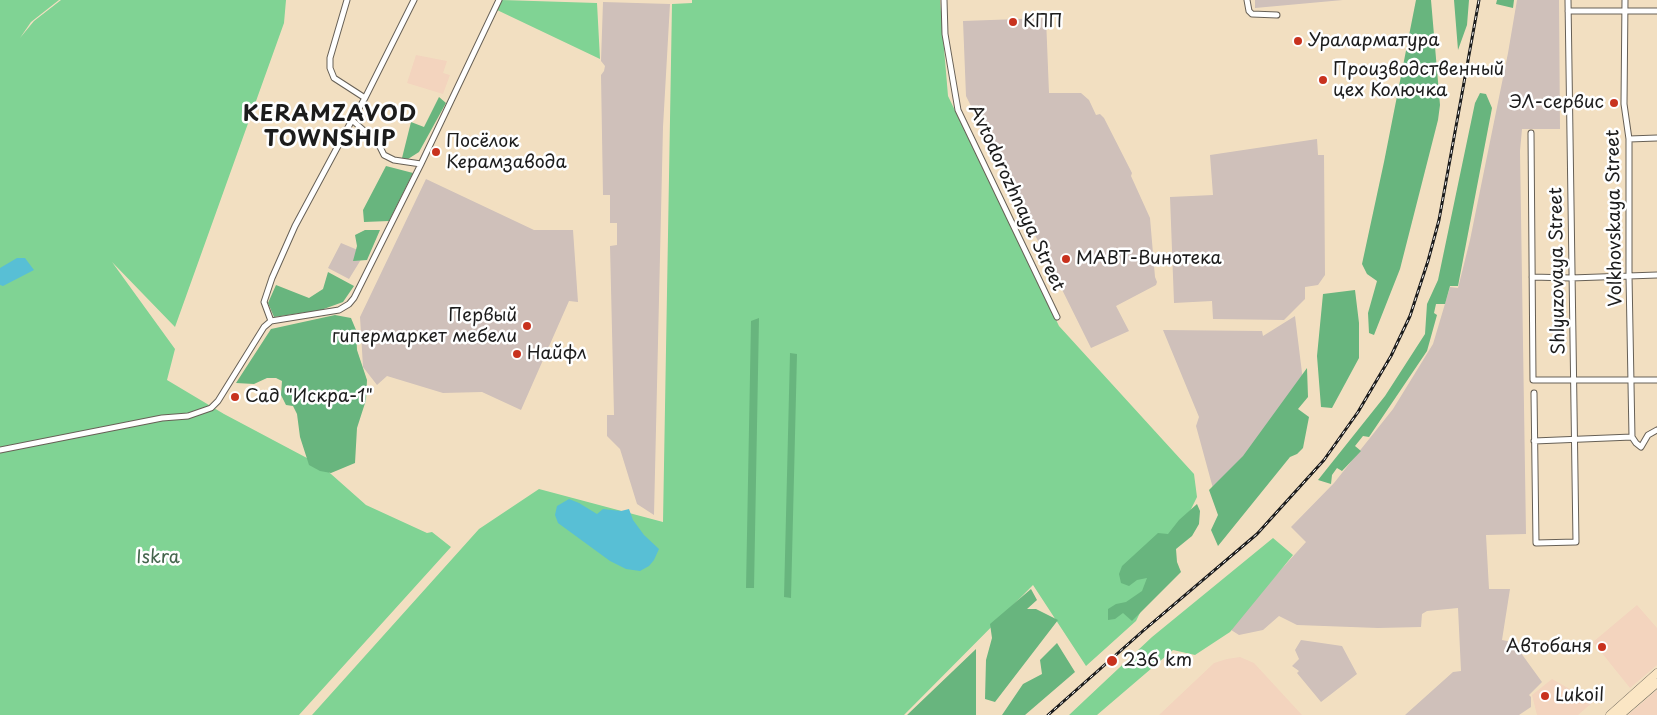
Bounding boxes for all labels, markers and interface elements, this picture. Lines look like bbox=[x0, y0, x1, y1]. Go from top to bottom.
place label: КПП bbox=[1023, 11, 1063, 33]
marker: КПП bbox=[1007, 16, 1019, 28]
place label: Ураларматура bbox=[1308, 30, 1439, 52]
marker: Ураларматура bbox=[1292, 35, 1304, 47]
place label: Производственный цех Колючка bbox=[1333, 59, 1504, 102]
marker: Производственный цех Колючка bbox=[1317, 74, 1329, 86]
place label: ЭЛ-сервис bbox=[1510, 92, 1604, 114]
marker: ЭЛ-сервис bbox=[1608, 97, 1620, 109]
street label: Avtodorozhnaya Street bbox=[963, 101, 1069, 295]
district label: KERAMZAVOD TOWNSHIP bbox=[242, 102, 418, 154]
street label: Volkhovskaya Street bbox=[1603, 129, 1627, 307]
place label: Посёлок Керамзавода bbox=[446, 131, 567, 173]
marker: Посёлок Керамзавода bbox=[430, 146, 442, 158]
street label: Shlyuzovaya Street bbox=[1546, 187, 1570, 355]
place label: МАВТ-Винотека bbox=[1076, 248, 1222, 270]
marker: МАВТ-Винотека bbox=[1060, 253, 1072, 265]
place label: Первый гипермаркет мебели bbox=[332, 305, 517, 348]
marker: Первый гипермаркет мебели bbox=[521, 320, 533, 332]
place label: Найфл bbox=[527, 343, 587, 365]
marker: Найфл bbox=[511, 348, 523, 360]
place label: Сад "Искра-1" bbox=[245, 386, 373, 408]
marker: Сад "Искра-1" bbox=[229, 391, 241, 403]
park label: Iskra bbox=[136, 547, 180, 569]
place label: Автобаня bbox=[1506, 636, 1592, 658]
marker: Автобаня bbox=[1596, 641, 1608, 653]
place label: 236 km bbox=[1123, 650, 1192, 672]
marker: 236 km bbox=[1105, 654, 1119, 668]
place label: Lukoil bbox=[1555, 685, 1604, 707]
marker: Lukoil bbox=[1539, 690, 1551, 702]

